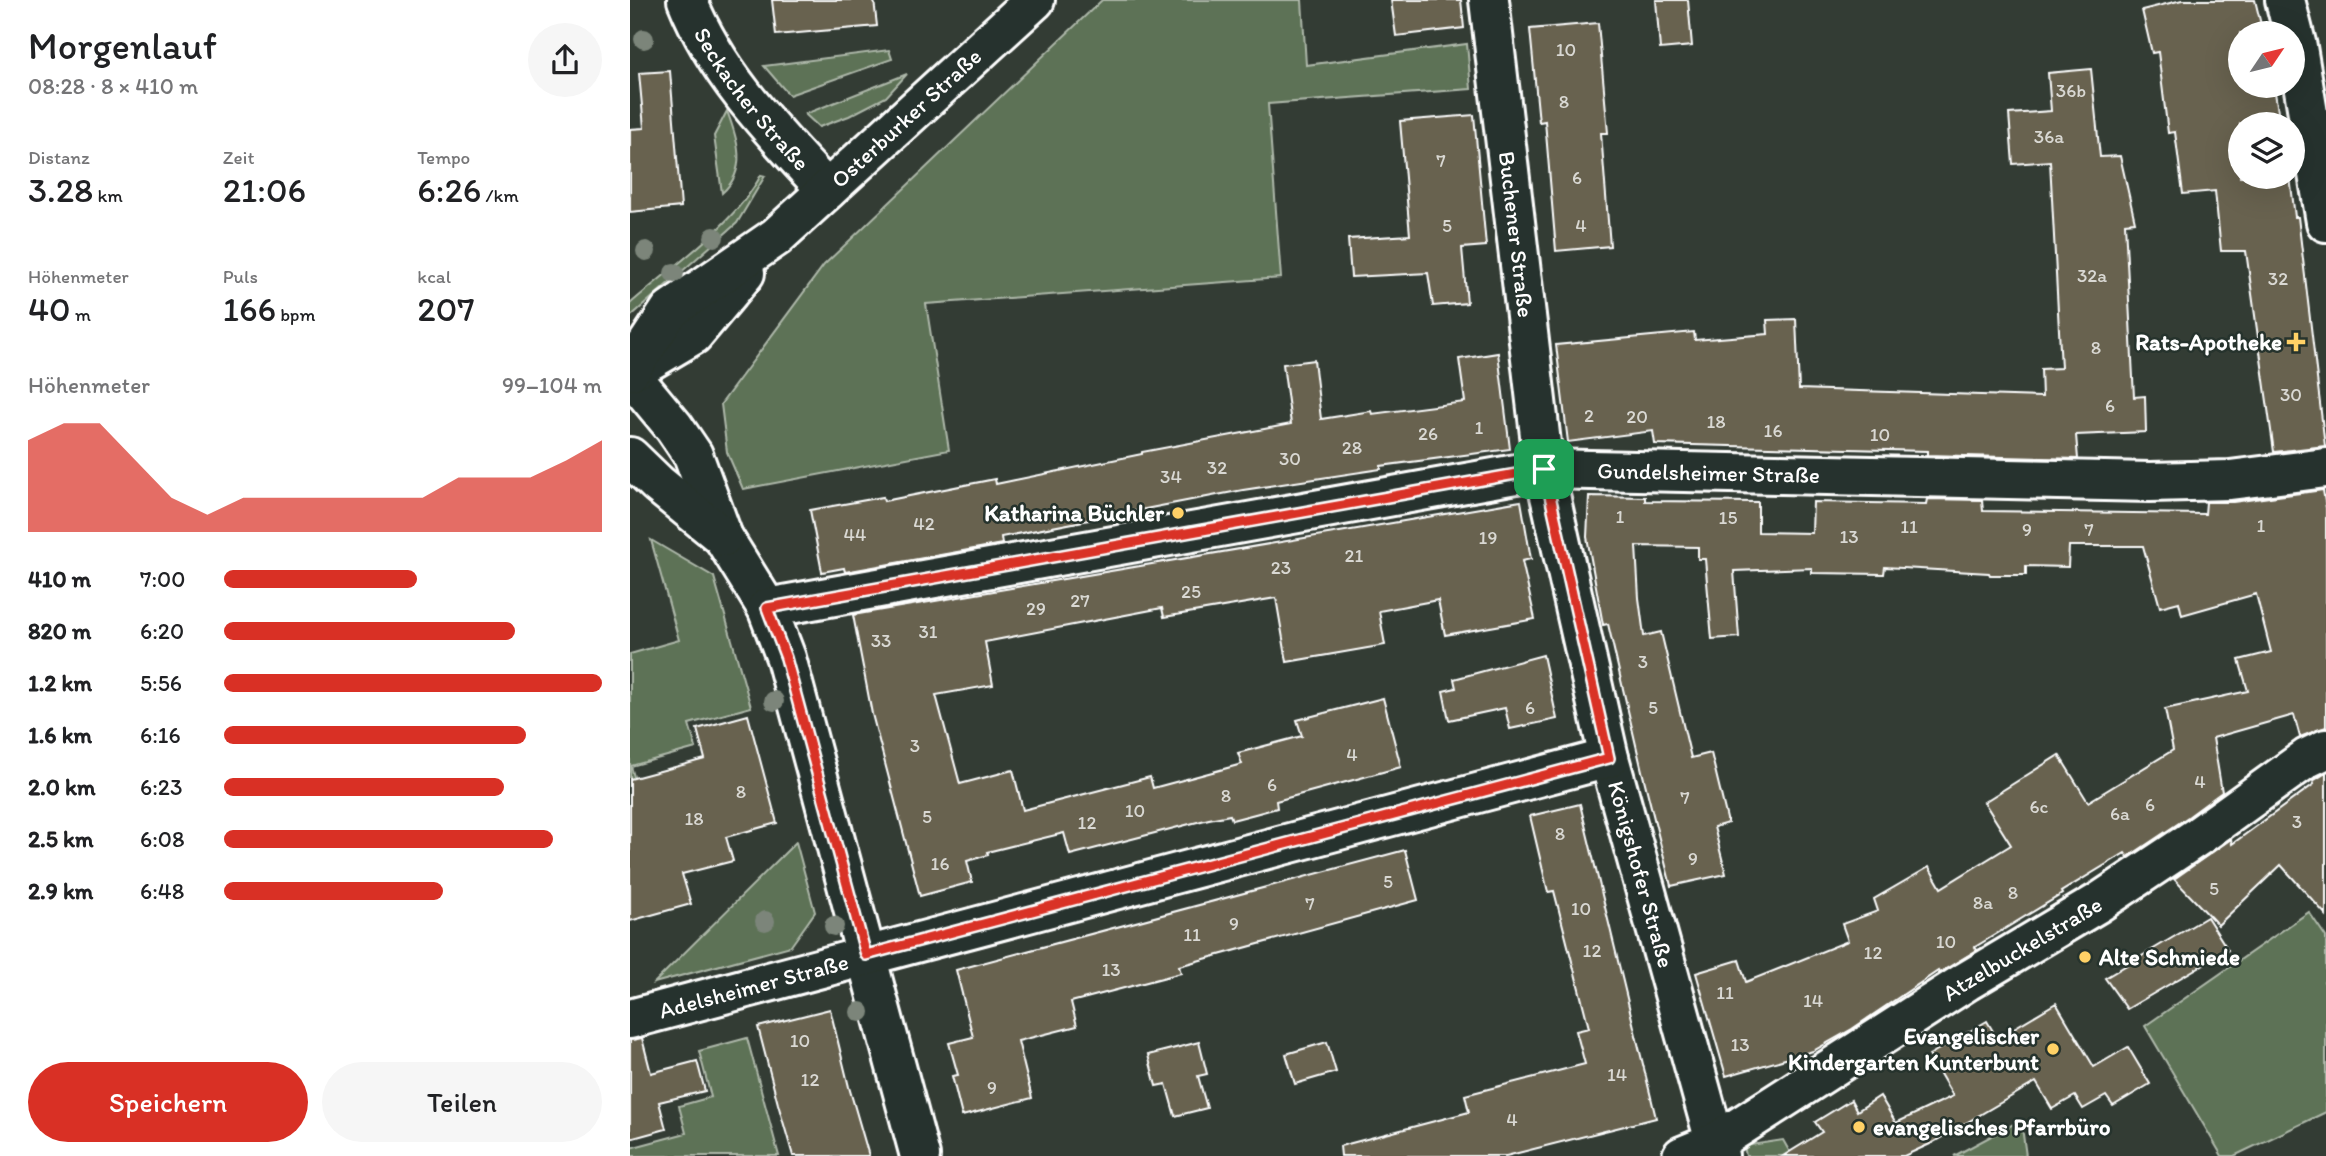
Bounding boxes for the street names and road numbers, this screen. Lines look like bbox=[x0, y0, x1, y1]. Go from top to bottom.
street label: Seckacher Straße bbox=[688, 23, 816, 176]
street label: Osterburker Straße bbox=[825, 42, 987, 194]
street label: Buchener Straße bbox=[1493, 150, 1540, 319]
street label: Gundelsheimer Straße bbox=[1597, 456, 1820, 489]
street label: Königshofer Straße bbox=[1602, 778, 1680, 971]
street label: Atzelbuckelstraße bbox=[1937, 890, 2107, 1007]
street label: Adelsheimer Straße bbox=[656, 947, 851, 1025]

